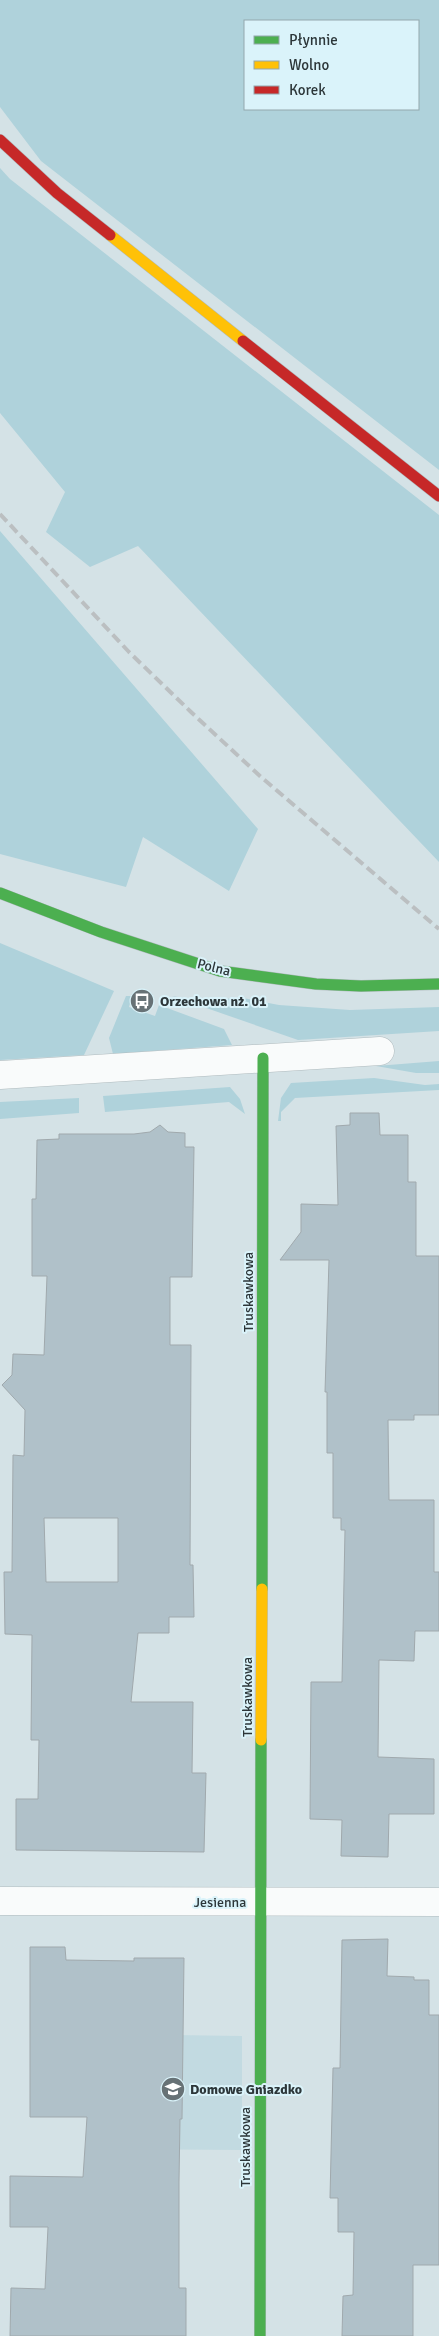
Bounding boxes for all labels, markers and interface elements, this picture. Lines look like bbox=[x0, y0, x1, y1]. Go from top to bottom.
legend bbox=[244, 20, 419, 110]
text: Płynnie bbox=[289, 31, 338, 49]
text: Wolno bbox=[289, 56, 330, 74]
text: Korek bbox=[289, 81, 326, 99]
street label: Polna bbox=[195, 955, 232, 980]
bus stop icon: Orzechowa nż. 01 bbox=[129, 988, 155, 1014]
place label: Orzechowa nż. 01 bbox=[160, 993, 267, 1010]
street label: Truskawkowa bbox=[240, 1252, 257, 1332]
street label: Truskawkowa bbox=[239, 1657, 256, 1737]
street label: Jesienna bbox=[194, 1894, 246, 1911]
school or university icon: Domowe Gniazdko bbox=[160, 2076, 186, 2102]
place label: Domowe Gniazdko bbox=[190, 2081, 302, 2098]
street label: Truskawkowa bbox=[237, 2107, 254, 2187]

